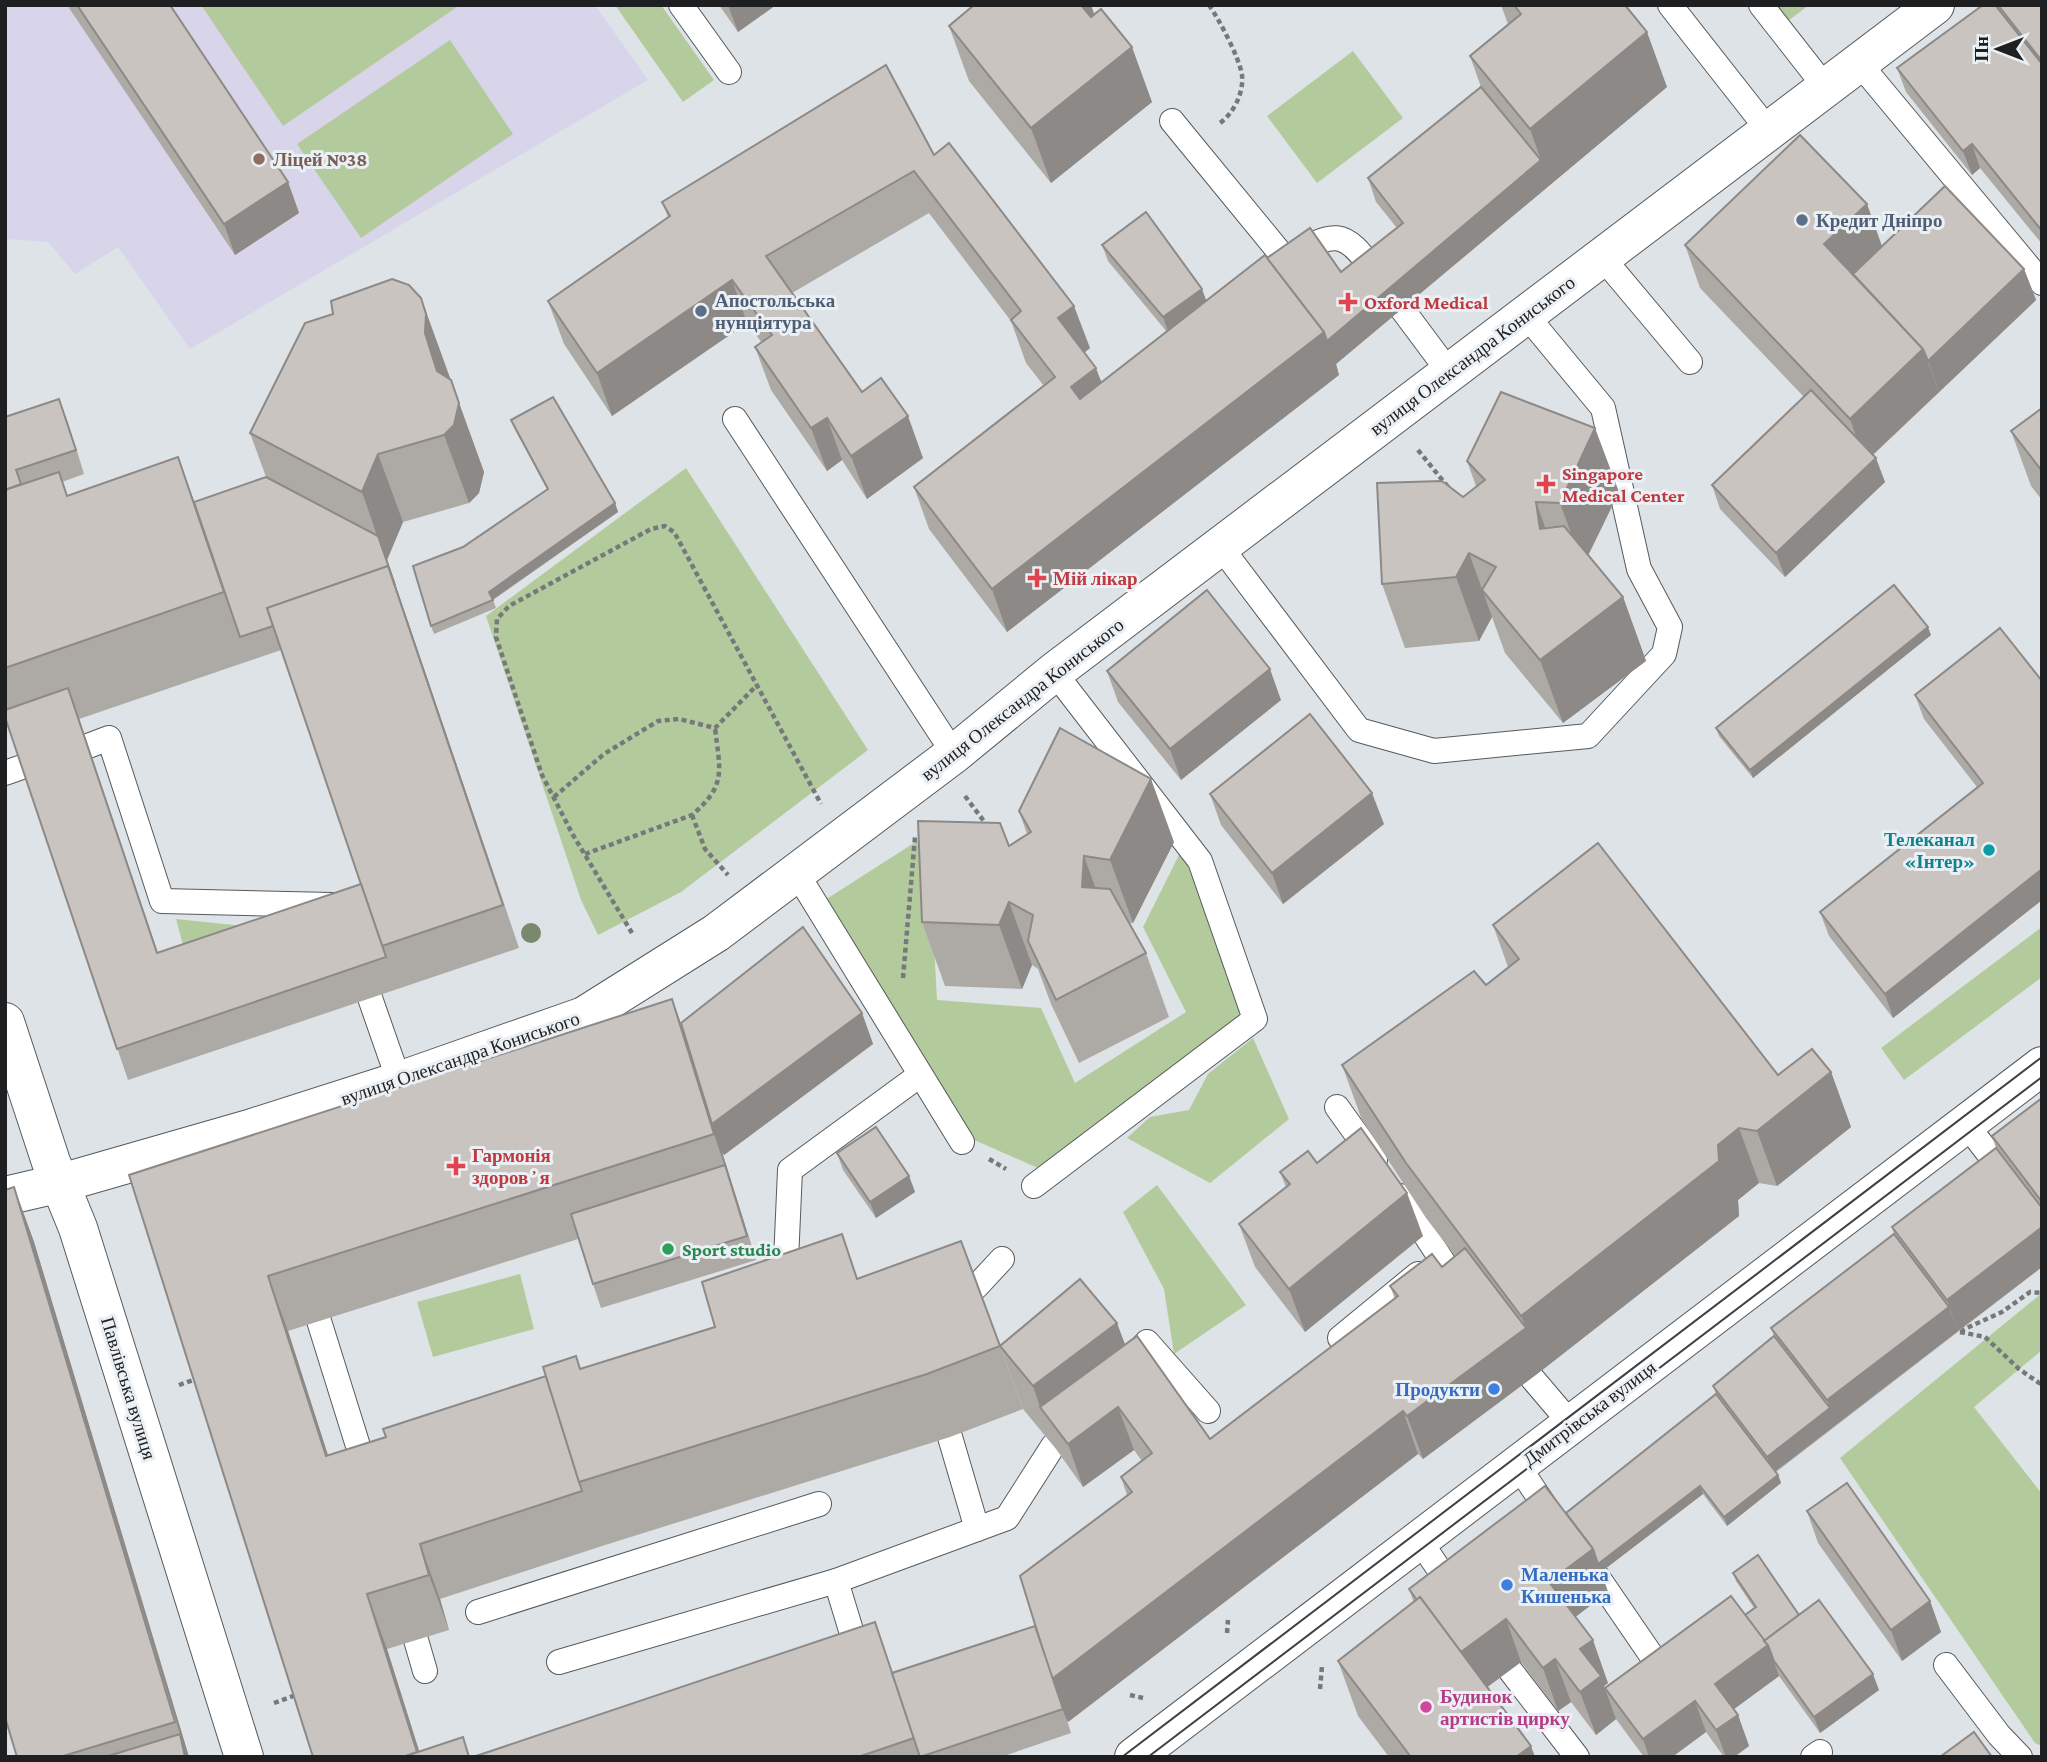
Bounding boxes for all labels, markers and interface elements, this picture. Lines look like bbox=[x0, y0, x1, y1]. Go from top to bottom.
north arrow bbox=[1963, 14, 2033, 84]
text: Пн bbox=[1971, 36, 1992, 62]
place label: Ліцей №38 bbox=[273, 149, 367, 170]
marker: Ліцей №38 bbox=[251, 151, 267, 167]
place label: Кредит Дніпро bbox=[1816, 210, 1942, 231]
marker: Кредит Дніпро bbox=[1794, 212, 1810, 228]
street label: вулиця Олександра Кониського bbox=[1366, 271, 1579, 439]
place label: Апостольська нунціятура bbox=[715, 290, 836, 333]
marker: Oxford Medical bbox=[1338, 292, 1358, 312]
place label: Oxford Medical bbox=[1364, 292, 1489, 313]
marker: Апостольська нунціятура bbox=[693, 303, 709, 319]
place label: Singapore Medical Center bbox=[1562, 463, 1685, 506]
marker: Singapore Medical Center bbox=[1536, 474, 1556, 494]
marker: Мій лікар bbox=[1027, 568, 1047, 588]
place label: Мій лікар bbox=[1053, 568, 1137, 589]
street label: вулиця Олександра Кониського bbox=[917, 614, 1128, 785]
place label: Телеканал «Інтер» bbox=[1884, 829, 1975, 872]
marker: Телеканал «Інтер» bbox=[1981, 842, 1997, 858]
street label: вулиця Олександра Кониського bbox=[338, 1008, 582, 1109]
place label: Гармонія здоровʼя bbox=[472, 1145, 551, 1188]
marker: Гармонія здоровʼя bbox=[446, 1156, 466, 1176]
place label: Sport studio bbox=[682, 1239, 781, 1260]
marker: Sport studio bbox=[660, 1241, 676, 1257]
street label: Павлівська вулиця bbox=[97, 1314, 160, 1462]
street label: Дмитрівська вулиця bbox=[1519, 1356, 1660, 1470]
place label: Продукти bbox=[1395, 1379, 1480, 1400]
marker: Продукти bbox=[1486, 1381, 1502, 1397]
place label: Маленька Кишенька bbox=[1521, 1564, 1612, 1607]
marker: Маленька Кишенька bbox=[1499, 1577, 1515, 1593]
place label: Будинок артистів цирку bbox=[1440, 1686, 1570, 1729]
marker: Будинок артистів цирку bbox=[1418, 1699, 1434, 1715]

